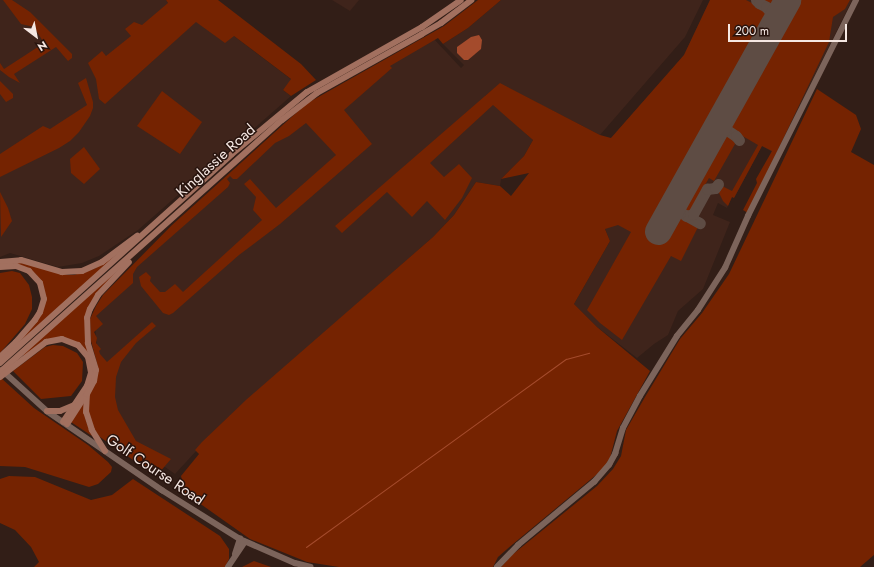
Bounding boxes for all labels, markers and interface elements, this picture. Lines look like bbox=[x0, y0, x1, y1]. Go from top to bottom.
north arrow bbox=[16, 16, 56, 56]
scale bar bbox=[730, 16, 849, 42]
text: 200 m bbox=[735, 22, 769, 40]
text: N bbox=[34, 37, 50, 55]
street label: Kinglassie Road bbox=[173, 121, 259, 201]
street label: Golf Course Road bbox=[103, 431, 207, 509]

